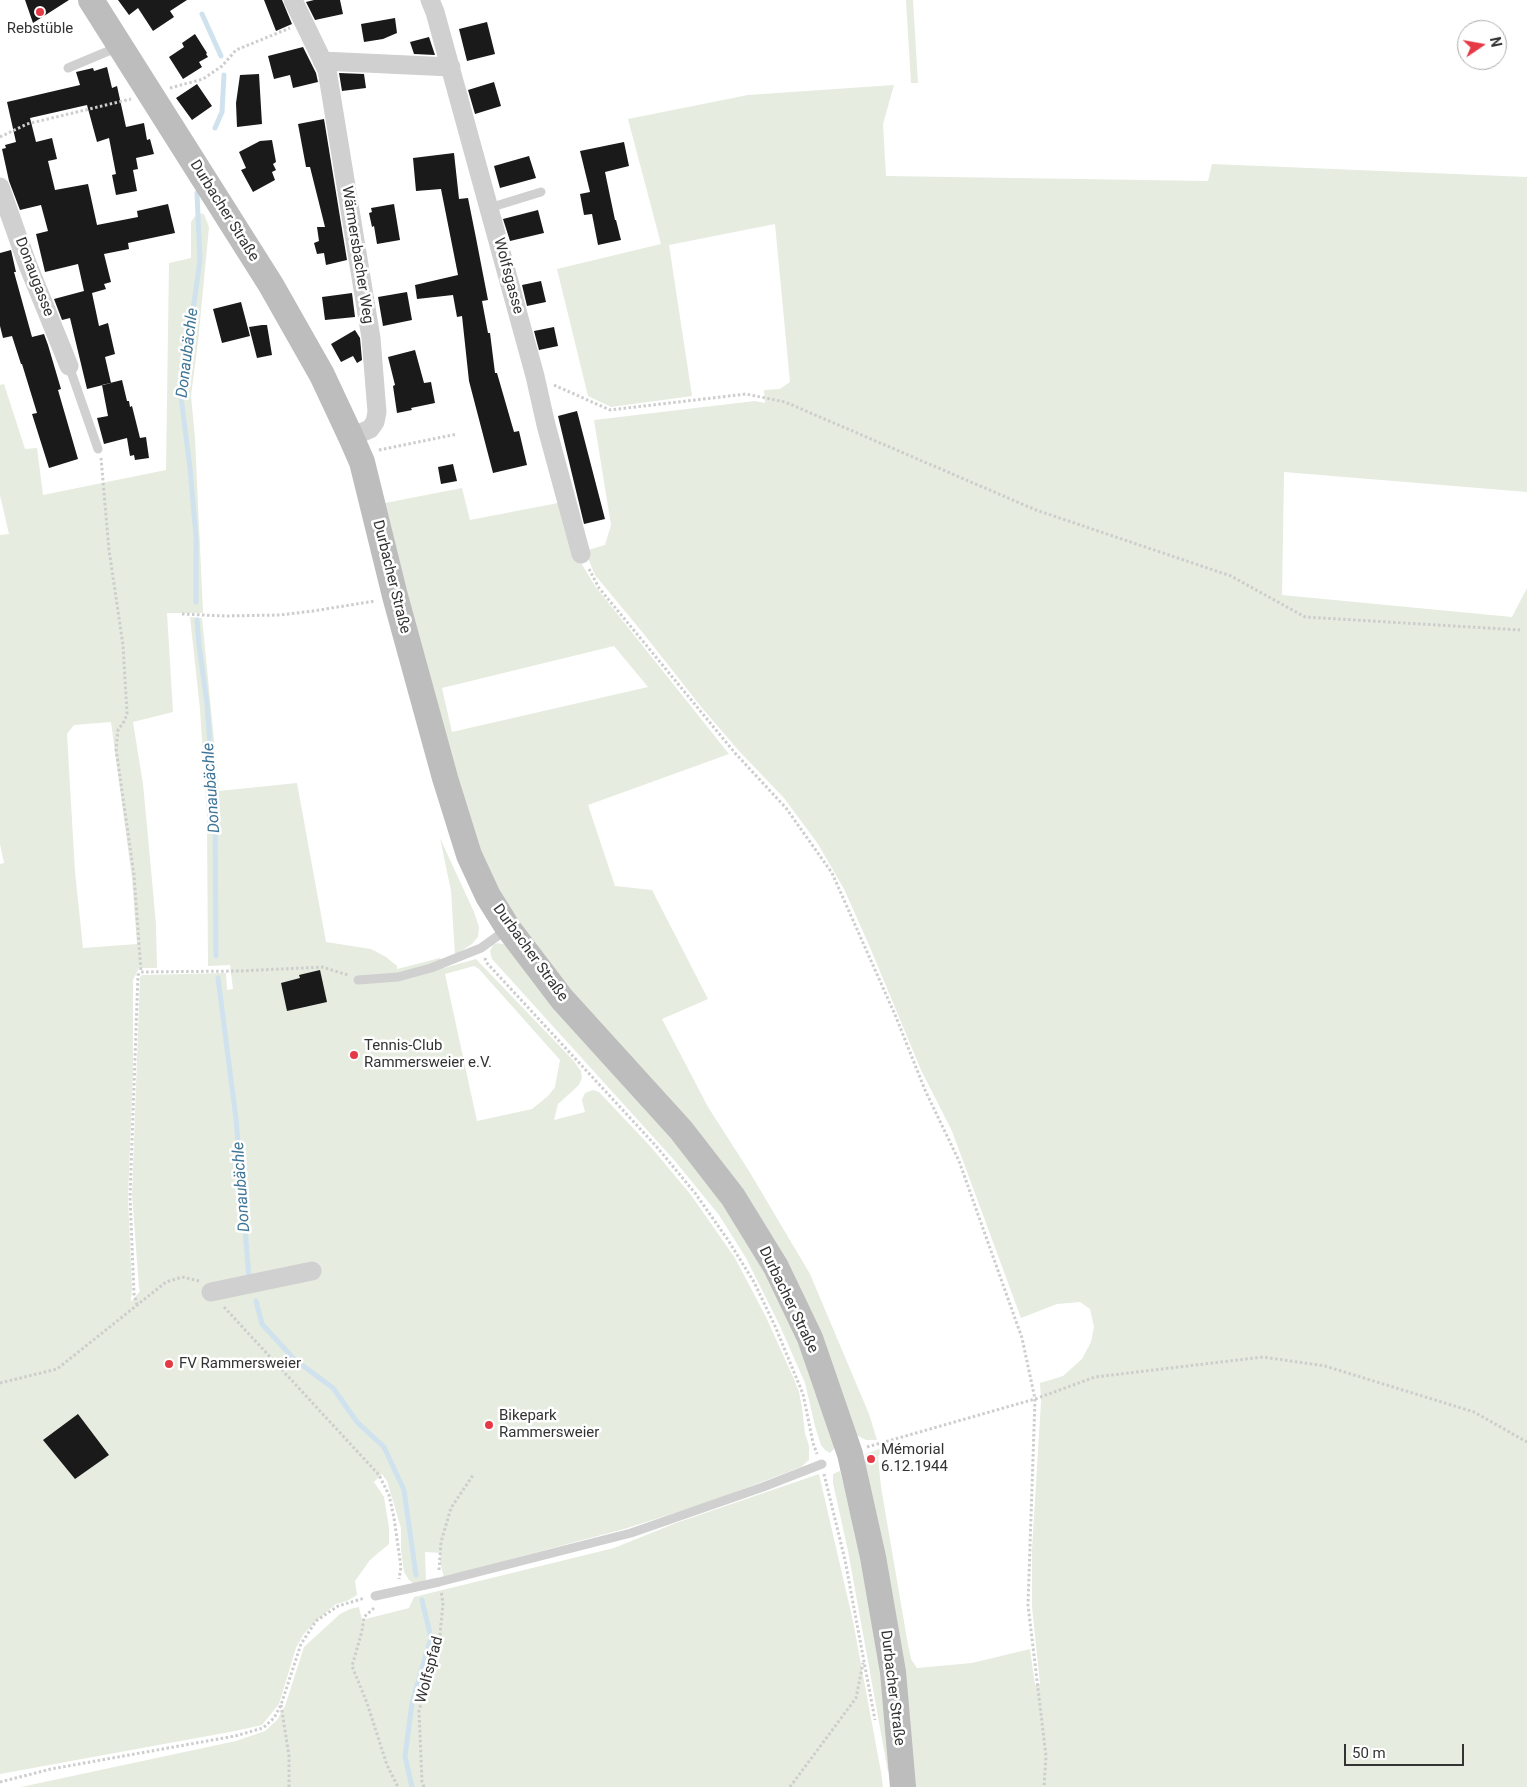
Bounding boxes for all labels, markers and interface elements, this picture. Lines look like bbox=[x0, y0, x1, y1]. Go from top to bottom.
marker: Rebstüble bbox=[34, 6, 46, 18]
place label: Rebstüble bbox=[7, 20, 73, 38]
north arrow bbox=[1457, 20, 1507, 70]
text: N bbox=[1487, 36, 1505, 49]
street label: Durbacher Straße bbox=[186, 157, 262, 265]
street label: Wärmersbacher Weg bbox=[337, 185, 377, 325]
street label: Donaugasse bbox=[11, 235, 57, 319]
street label: Wolfsgasse bbox=[489, 236, 527, 316]
water label: Donaubächle bbox=[173, 307, 203, 399]
street label: Durbacher Straße bbox=[368, 518, 414, 636]
water label: Donaubächle bbox=[199, 742, 225, 834]
street label: Durbacher Straße bbox=[489, 901, 571, 1005]
place label: Tennis-Club Rammersweier e.V. bbox=[364, 1037, 492, 1072]
marker: Tennis-Club Rammersweier e.V. bbox=[348, 1049, 360, 1061]
water label: Donaubächle bbox=[229, 1141, 255, 1233]
street label: Durbacher Straße bbox=[754, 1244, 822, 1356]
place label: FV Rammersweier bbox=[179, 1355, 301, 1373]
marker: FV Rammersweier bbox=[163, 1358, 175, 1370]
place label: Bikepark Rammersweier bbox=[499, 1407, 599, 1442]
marker: Bikepark Rammersweier bbox=[483, 1419, 495, 1431]
place label: Mémorial 6.12.1944 bbox=[881, 1441, 948, 1476]
marker: Mémorial 6.12.1944 bbox=[865, 1453, 877, 1465]
street label: Durbacher Straße bbox=[876, 1629, 908, 1747]
street label: Wolfspfad bbox=[412, 1635, 448, 1705]
scale bar bbox=[1347, 1734, 1467, 1766]
text: 50 m bbox=[1352, 1744, 1386, 1762]

